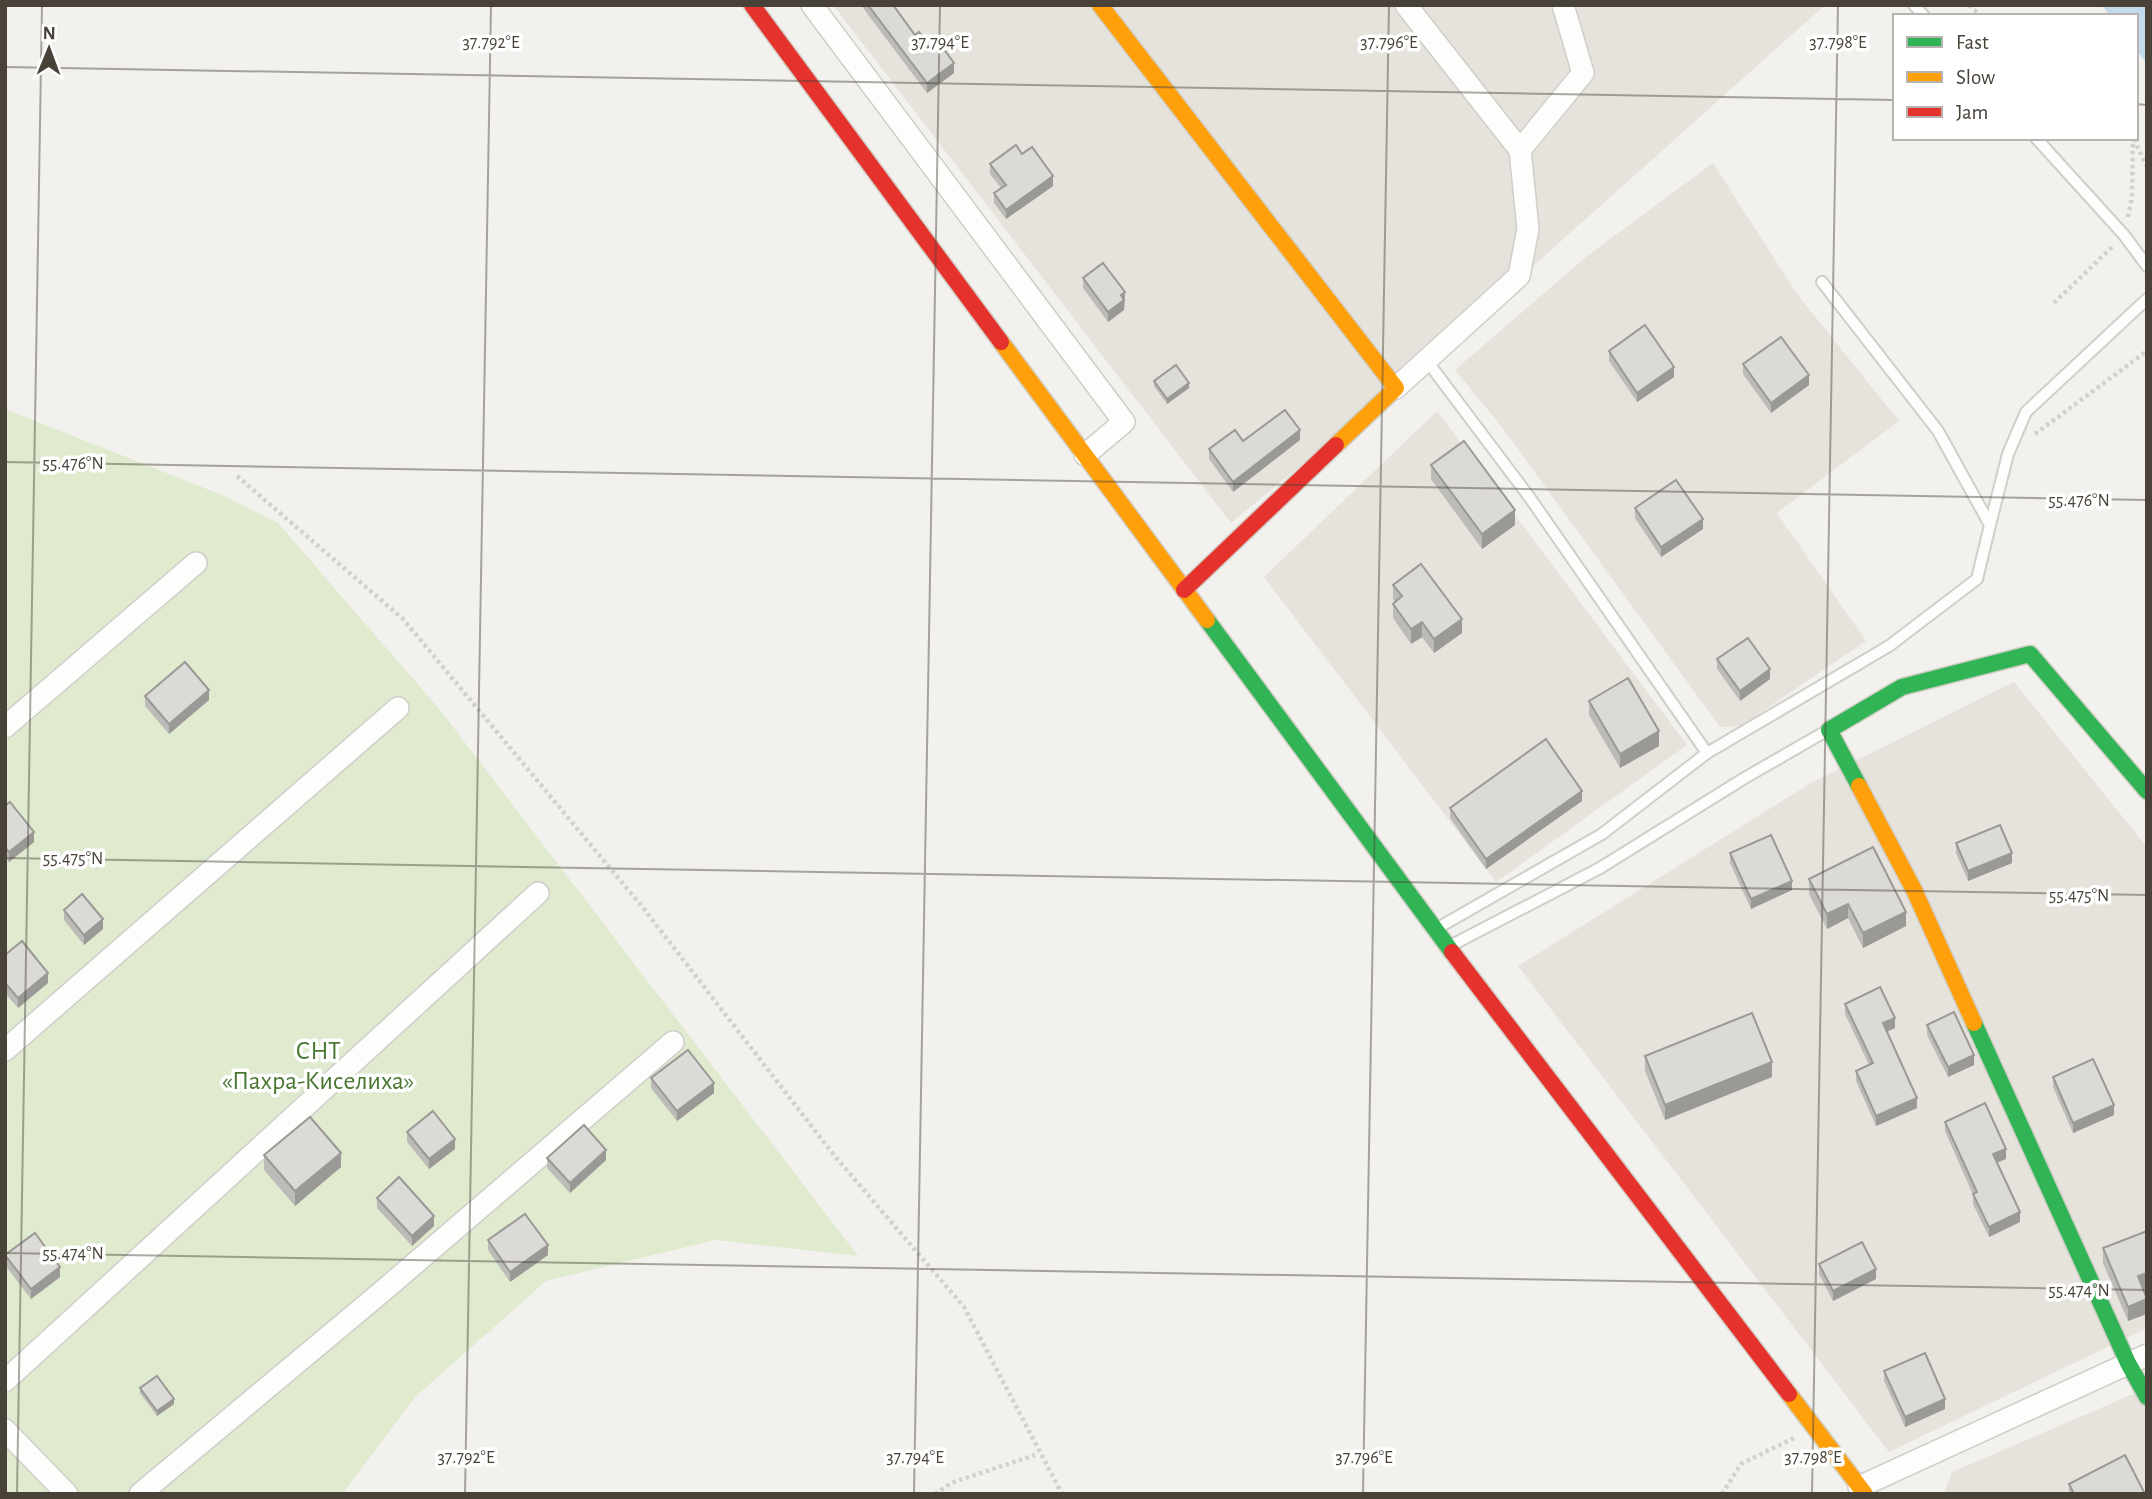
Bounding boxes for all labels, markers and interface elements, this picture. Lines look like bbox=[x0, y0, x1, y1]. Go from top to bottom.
north arrow bbox=[14, 14, 84, 84]
legend bbox=[1893, 14, 2138, 140]
text: N bbox=[42, 24, 56, 43]
text: Fast bbox=[1956, 32, 1989, 53]
text: 37.792°E bbox=[462, 34, 520, 52]
text: 37.794°E bbox=[911, 34, 969, 52]
text: 37.796°E bbox=[1360, 34, 1418, 52]
text: 37.798°E bbox=[1809, 34, 1867, 52]
text: Slow bbox=[1956, 67, 1995, 88]
text: Jam bbox=[1956, 102, 1988, 123]
text: 55.476°N bbox=[42, 455, 104, 473]
text: 55.476°N bbox=[2048, 492, 2110, 510]
text: 55.475°N bbox=[43, 850, 103, 868]
text: 55.475°N bbox=[2049, 887, 2109, 905]
park label: СНТ «Пахра-Киселиха» bbox=[222, 1038, 414, 1094]
text: 55.474°N bbox=[42, 1245, 104, 1263]
text: 55.474°N bbox=[2048, 1282, 2110, 1300]
text: 37.792°E bbox=[437, 1449, 495, 1467]
text: 37.794°E bbox=[886, 1449, 944, 1467]
text: 37.796°E bbox=[1335, 1449, 1393, 1467]
text: 37.798°E bbox=[1784, 1449, 1842, 1467]

